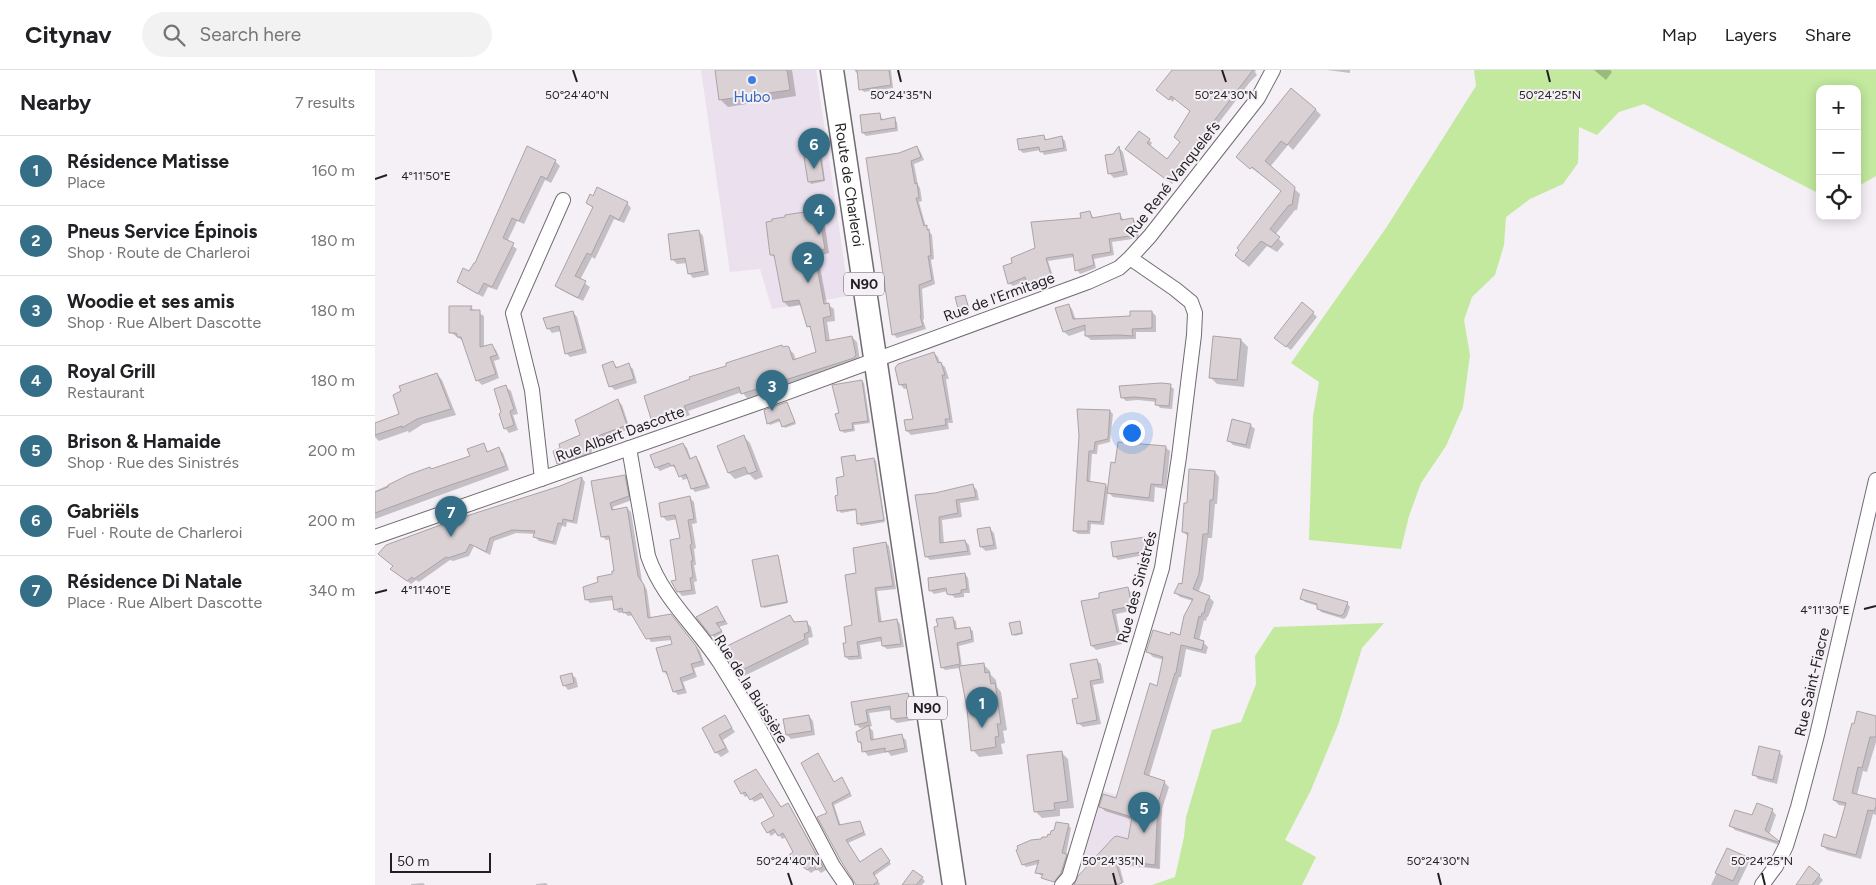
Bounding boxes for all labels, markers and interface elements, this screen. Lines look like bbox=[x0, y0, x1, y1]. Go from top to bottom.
search box bbox=[142, 12, 492, 57]
text: Citynav bbox=[25, 20, 112, 49]
icon: search bbox=[160, 21, 188, 49]
text: Search here bbox=[200, 23, 301, 46]
text: Map bbox=[1662, 24, 1697, 46]
text: Layers bbox=[1725, 24, 1777, 46]
text: Share bbox=[1805, 24, 1851, 46]
marker: Hubo bbox=[746, 74, 758, 86]
map controls bbox=[1816, 85, 1861, 220]
button: + bbox=[1816, 85, 1861, 130]
text: 50°24'40"N bbox=[545, 88, 609, 102]
place label: Hubo bbox=[733, 88, 771, 106]
text: 50°24'35"N bbox=[870, 88, 932, 102]
text: 50°24'30"N bbox=[1195, 88, 1257, 102]
text: 50°24'25"N bbox=[1519, 88, 1581, 102]
text: Nearby bbox=[20, 90, 91, 115]
text: 7 results bbox=[295, 93, 355, 112]
street label: Rue René Vanquelefs bbox=[1122, 117, 1224, 241]
street label: Route de Charleroi bbox=[831, 121, 867, 248]
pin: 6 bbox=[798, 128, 830, 169]
button: − bbox=[1816, 130, 1861, 175]
text: Résidence Matisse bbox=[67, 150, 229, 173]
text: 1 bbox=[33, 161, 39, 180]
text: 160 m bbox=[312, 161, 355, 180]
text: 4°11'50"E bbox=[401, 169, 451, 183]
text: Place bbox=[67, 173, 105, 192]
button: locate bbox=[1816, 175, 1861, 220]
pin: 4 bbox=[803, 194, 835, 235]
text: Pneus Service Épinois bbox=[67, 220, 257, 243]
text: 2 bbox=[31, 231, 41, 250]
text: 180 m bbox=[311, 231, 355, 250]
pin: 2 bbox=[792, 242, 824, 283]
text: Shop · Route de Charleroi bbox=[67, 243, 250, 262]
street label: Rue de l'Ermitage bbox=[941, 269, 1057, 325]
road number: N90 bbox=[844, 272, 884, 295]
text: Woodie et ses amis bbox=[67, 290, 234, 313]
text: 3 bbox=[32, 301, 40, 320]
text: 180 m bbox=[311, 301, 355, 320]
text: Shop · Rue Albert Dascotte bbox=[67, 313, 261, 332]
text: Royal Grill bbox=[67, 360, 155, 383]
pin: 3 bbox=[756, 370, 788, 411]
text: 4 bbox=[31, 371, 41, 390]
text: 180 m bbox=[311, 371, 355, 390]
text: Restaurant bbox=[67, 383, 145, 402]
street label: Rue Albert Dascotte bbox=[553, 402, 687, 466]
your location bbox=[1119, 420, 1145, 446]
text: Brison & Hamaide bbox=[67, 430, 221, 453]
text: 5 bbox=[31, 441, 41, 460]
text: 200 m bbox=[308, 441, 355, 460]
text: Shop · Rue des Sinistrés bbox=[67, 453, 239, 472]
pin: 7 bbox=[435, 496, 467, 537]
text: Gabriëls bbox=[67, 500, 139, 523]
text: 6 bbox=[31, 511, 41, 530]
text: 200 m bbox=[308, 511, 355, 530]
text: Fuel · Route de Charleroi bbox=[67, 523, 242, 542]
street label: Rue des Sinistrés bbox=[1113, 529, 1161, 645]
text: Résidence Di Natale bbox=[67, 570, 242, 593]
text: 7 bbox=[32, 581, 40, 600]
text: 340 m bbox=[309, 581, 355, 600]
text: 4°11'40"E bbox=[401, 583, 451, 597]
text: Place · Rue Albert Dascotte bbox=[67, 593, 262, 612]
text: 4°11'30"E bbox=[1800, 603, 1850, 617]
street label: Rue Saint-Fiacre bbox=[1791, 626, 1833, 738]
street label: Rue de la Buissière bbox=[710, 631, 792, 747]
pin: 1 bbox=[966, 687, 998, 728]
road number: N90 bbox=[907, 696, 947, 720]
pin: 5 bbox=[1128, 792, 1160, 833]
scale bar bbox=[390, 850, 491, 873]
text: 50 m bbox=[397, 853, 429, 870]
text: 50°24'40"N bbox=[756, 854, 820, 868]
text: 50°24'35"N bbox=[1082, 854, 1144, 868]
text: 50°24'30"N bbox=[1407, 854, 1469, 868]
text: 50°24'25"N bbox=[1731, 854, 1793, 868]

